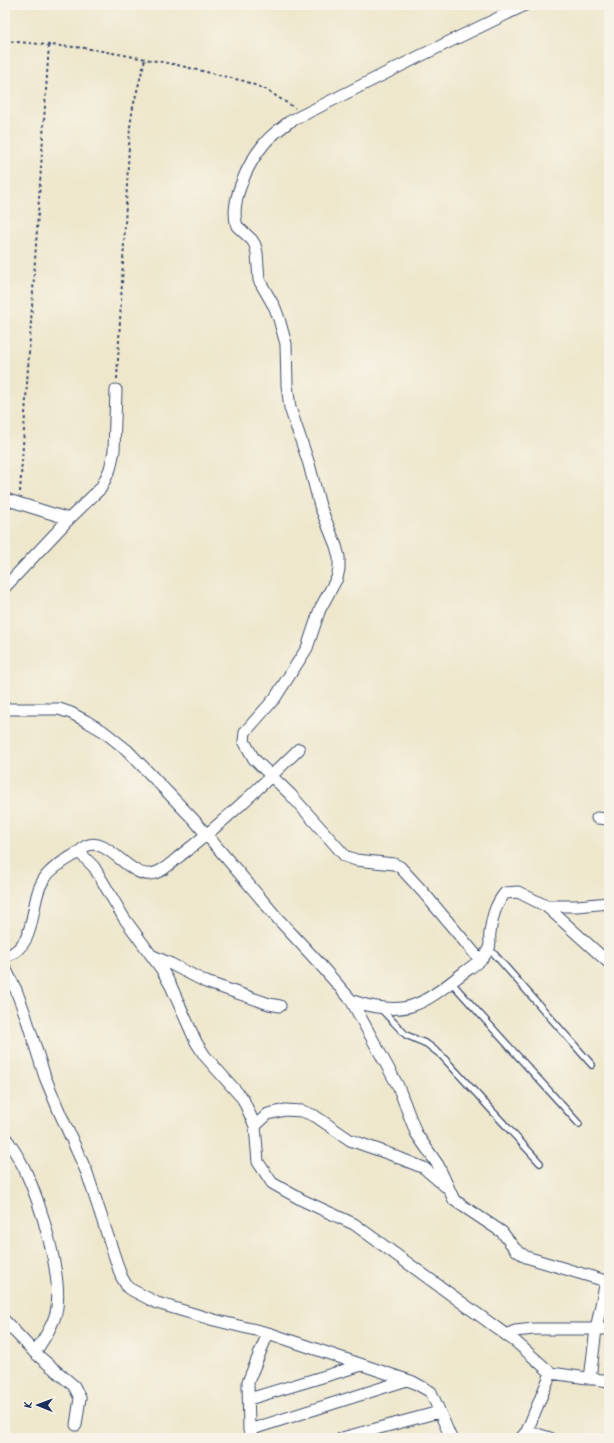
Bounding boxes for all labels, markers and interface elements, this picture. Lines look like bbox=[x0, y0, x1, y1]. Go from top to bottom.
north arrow bbox=[18, 1385, 58, 1425]
text: K bbox=[20, 1401, 38, 1408]

